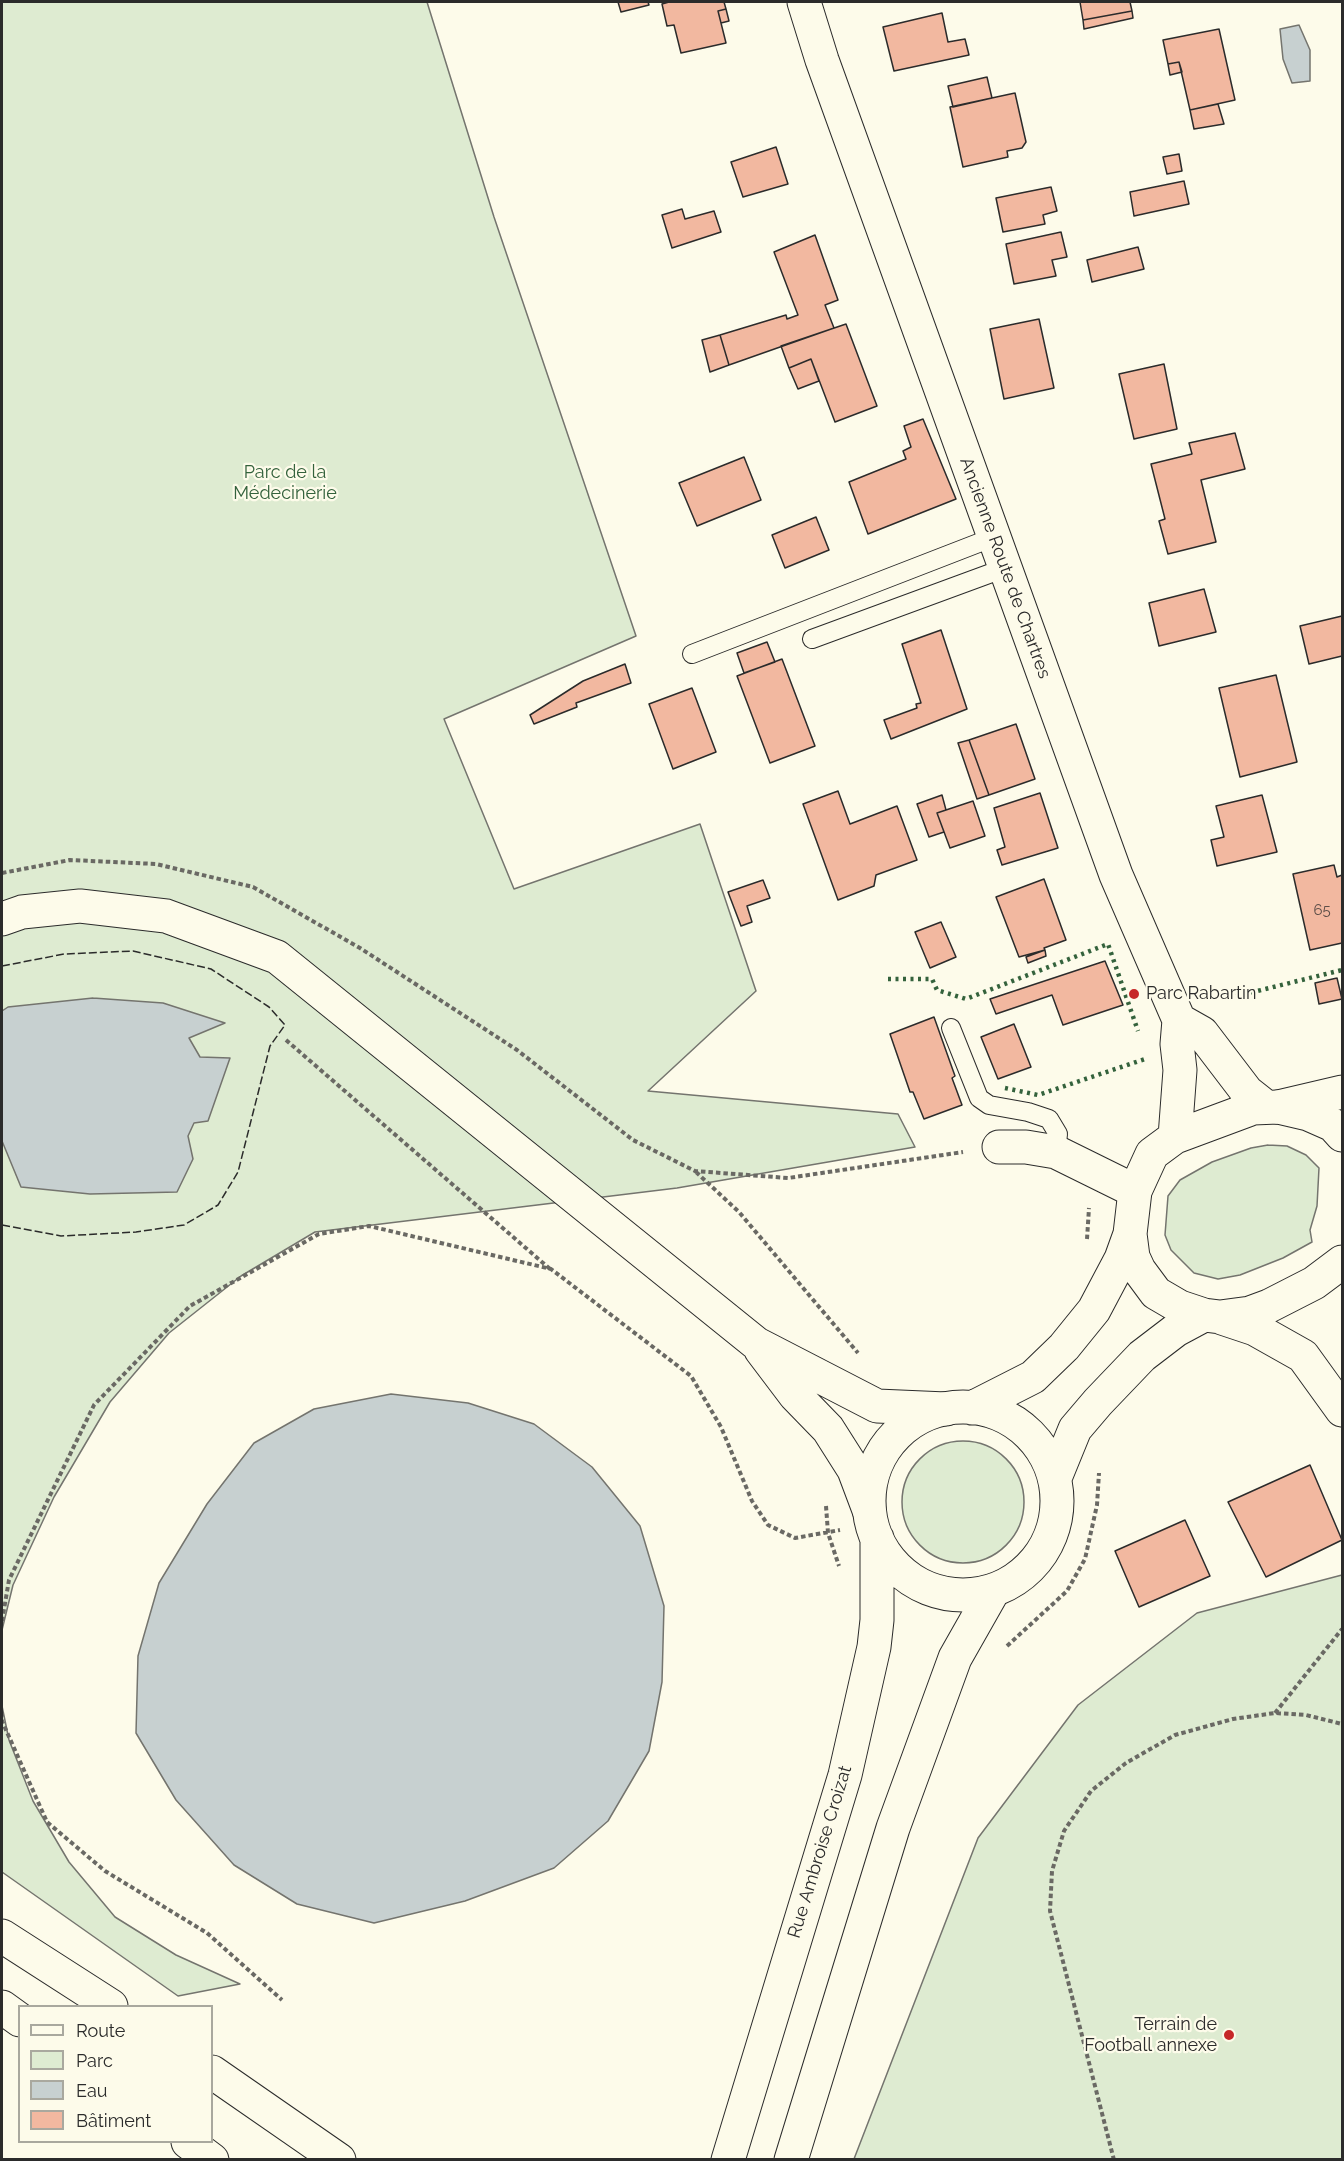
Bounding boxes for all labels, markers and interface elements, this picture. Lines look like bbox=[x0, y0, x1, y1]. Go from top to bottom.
street label: Ancienne Route de Chartres bbox=[955, 455, 1055, 681]
park label: Parc de la Médecinerie bbox=[233, 462, 337, 504]
house number: 65 bbox=[1313, 901, 1331, 919]
place label: Parc Rabartin bbox=[1146, 983, 1257, 1005]
marker: Parc Rabartin bbox=[1127, 987, 1141, 1001]
street label: Rue Ambroise Croizat bbox=[783, 1763, 857, 1941]
legend bbox=[18, 2005, 213, 2143]
place label: Terrain de Football annexe bbox=[1084, 2014, 1217, 2056]
text: Route bbox=[76, 2020, 125, 2041]
marker: Terrain de Football annexe bbox=[1222, 2028, 1236, 2042]
text: Parc bbox=[76, 2050, 113, 2071]
text: Eau bbox=[76, 2080, 107, 2101]
text: Bâtiment bbox=[76, 2110, 151, 2131]

